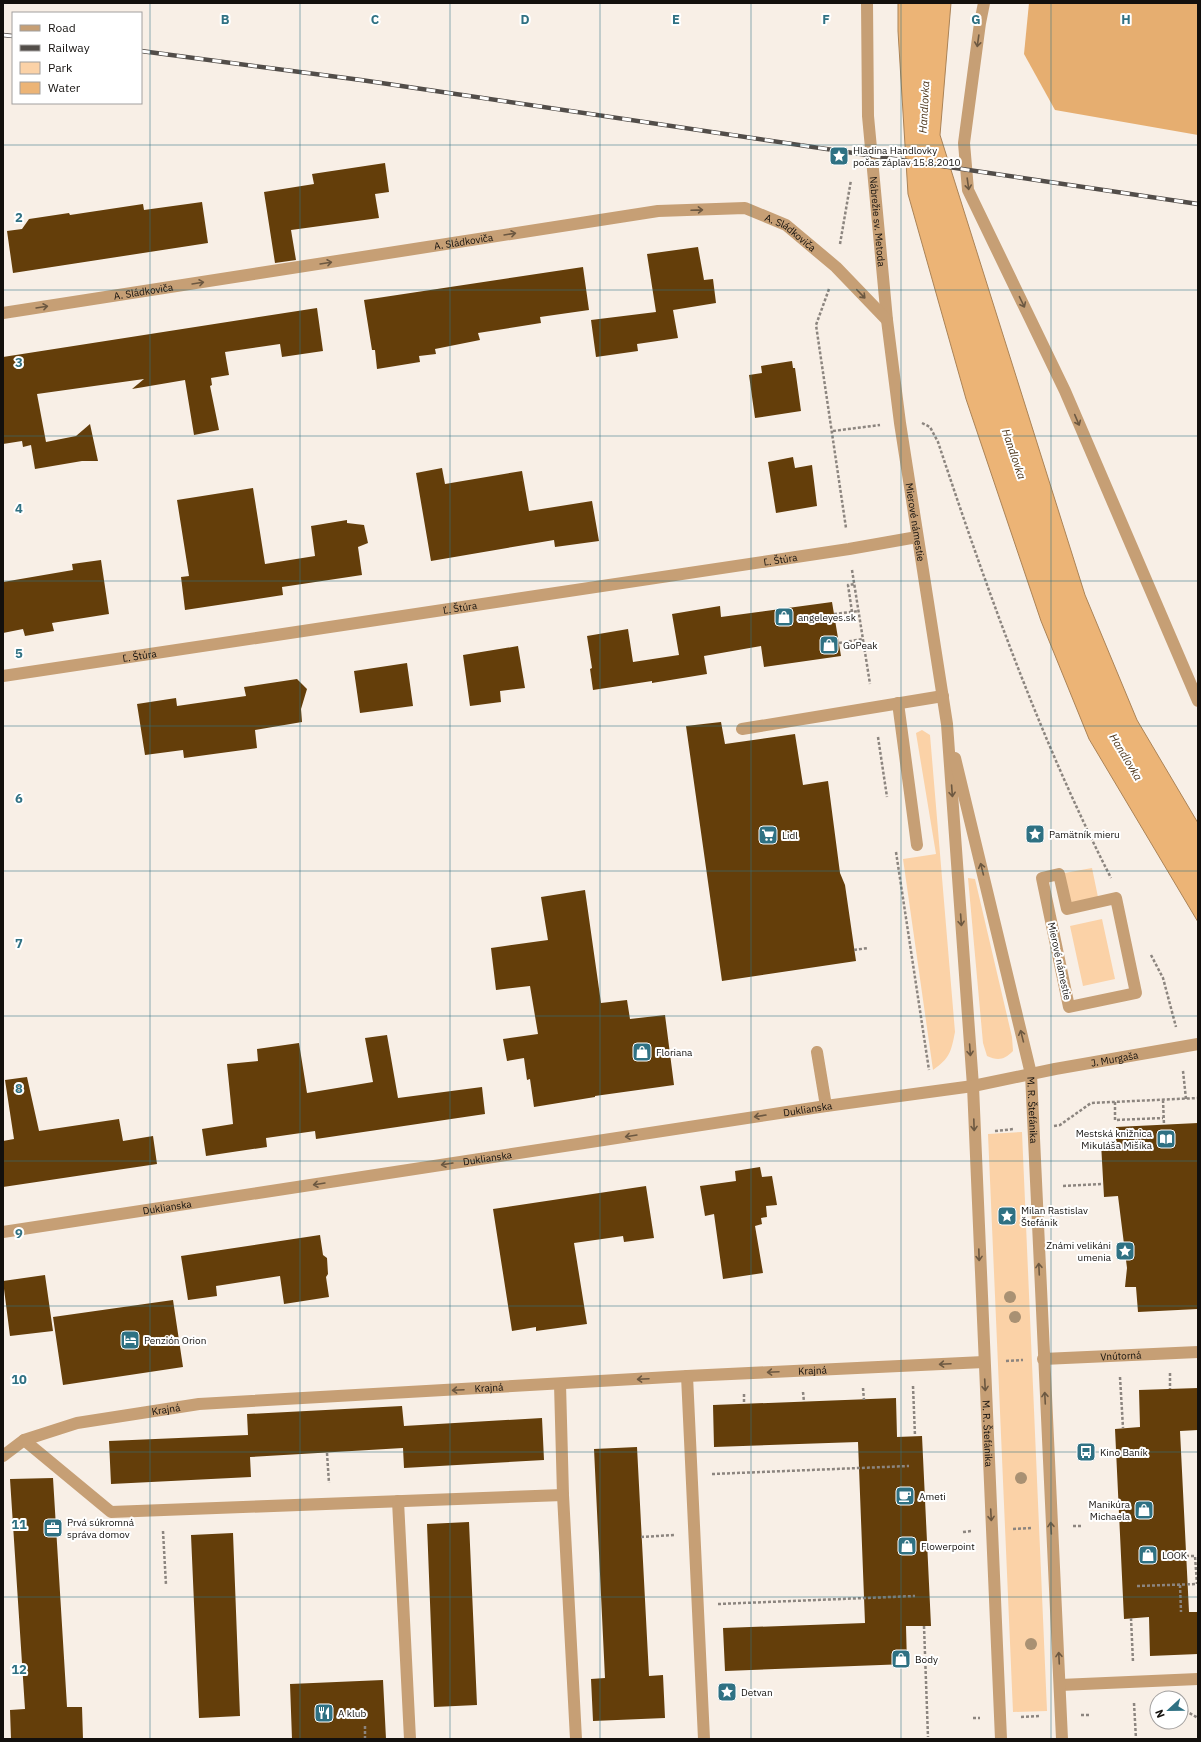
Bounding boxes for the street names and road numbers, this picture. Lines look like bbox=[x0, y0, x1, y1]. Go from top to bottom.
street label: Nábrežie sv. Metoda bbox=[867, 176, 888, 268]
street label: A. Sládkoviča bbox=[763, 211, 819, 255]
street label: A. Sládkoviča bbox=[433, 231, 495, 253]
street label: A. Sládkoviča bbox=[113, 281, 175, 303]
street label: Mierové námestie bbox=[902, 482, 928, 563]
street label: Ľ. Štúra bbox=[762, 551, 799, 569]
street label: Ľ. Štúra bbox=[442, 599, 479, 617]
street label: Ľ. Štúra bbox=[122, 647, 158, 665]
street label: Mierové námestie bbox=[1045, 921, 1074, 1002]
street label: J. Murgaša bbox=[1090, 1048, 1140, 1070]
street label: M. R. Štefánika bbox=[1024, 1076, 1040, 1144]
street label: Duklianska bbox=[782, 1099, 834, 1119]
street label: Duklianska bbox=[462, 1148, 513, 1169]
street label: Duklianska bbox=[142, 1197, 193, 1218]
street label: Vnútorná bbox=[1100, 1349, 1142, 1363]
street label: Krajná bbox=[798, 1363, 828, 1378]
street label: Krajná bbox=[474, 1381, 504, 1395]
street label: M. R. Štefánika bbox=[979, 1400, 995, 1468]
street label: Krajná bbox=[151, 1401, 182, 1418]

